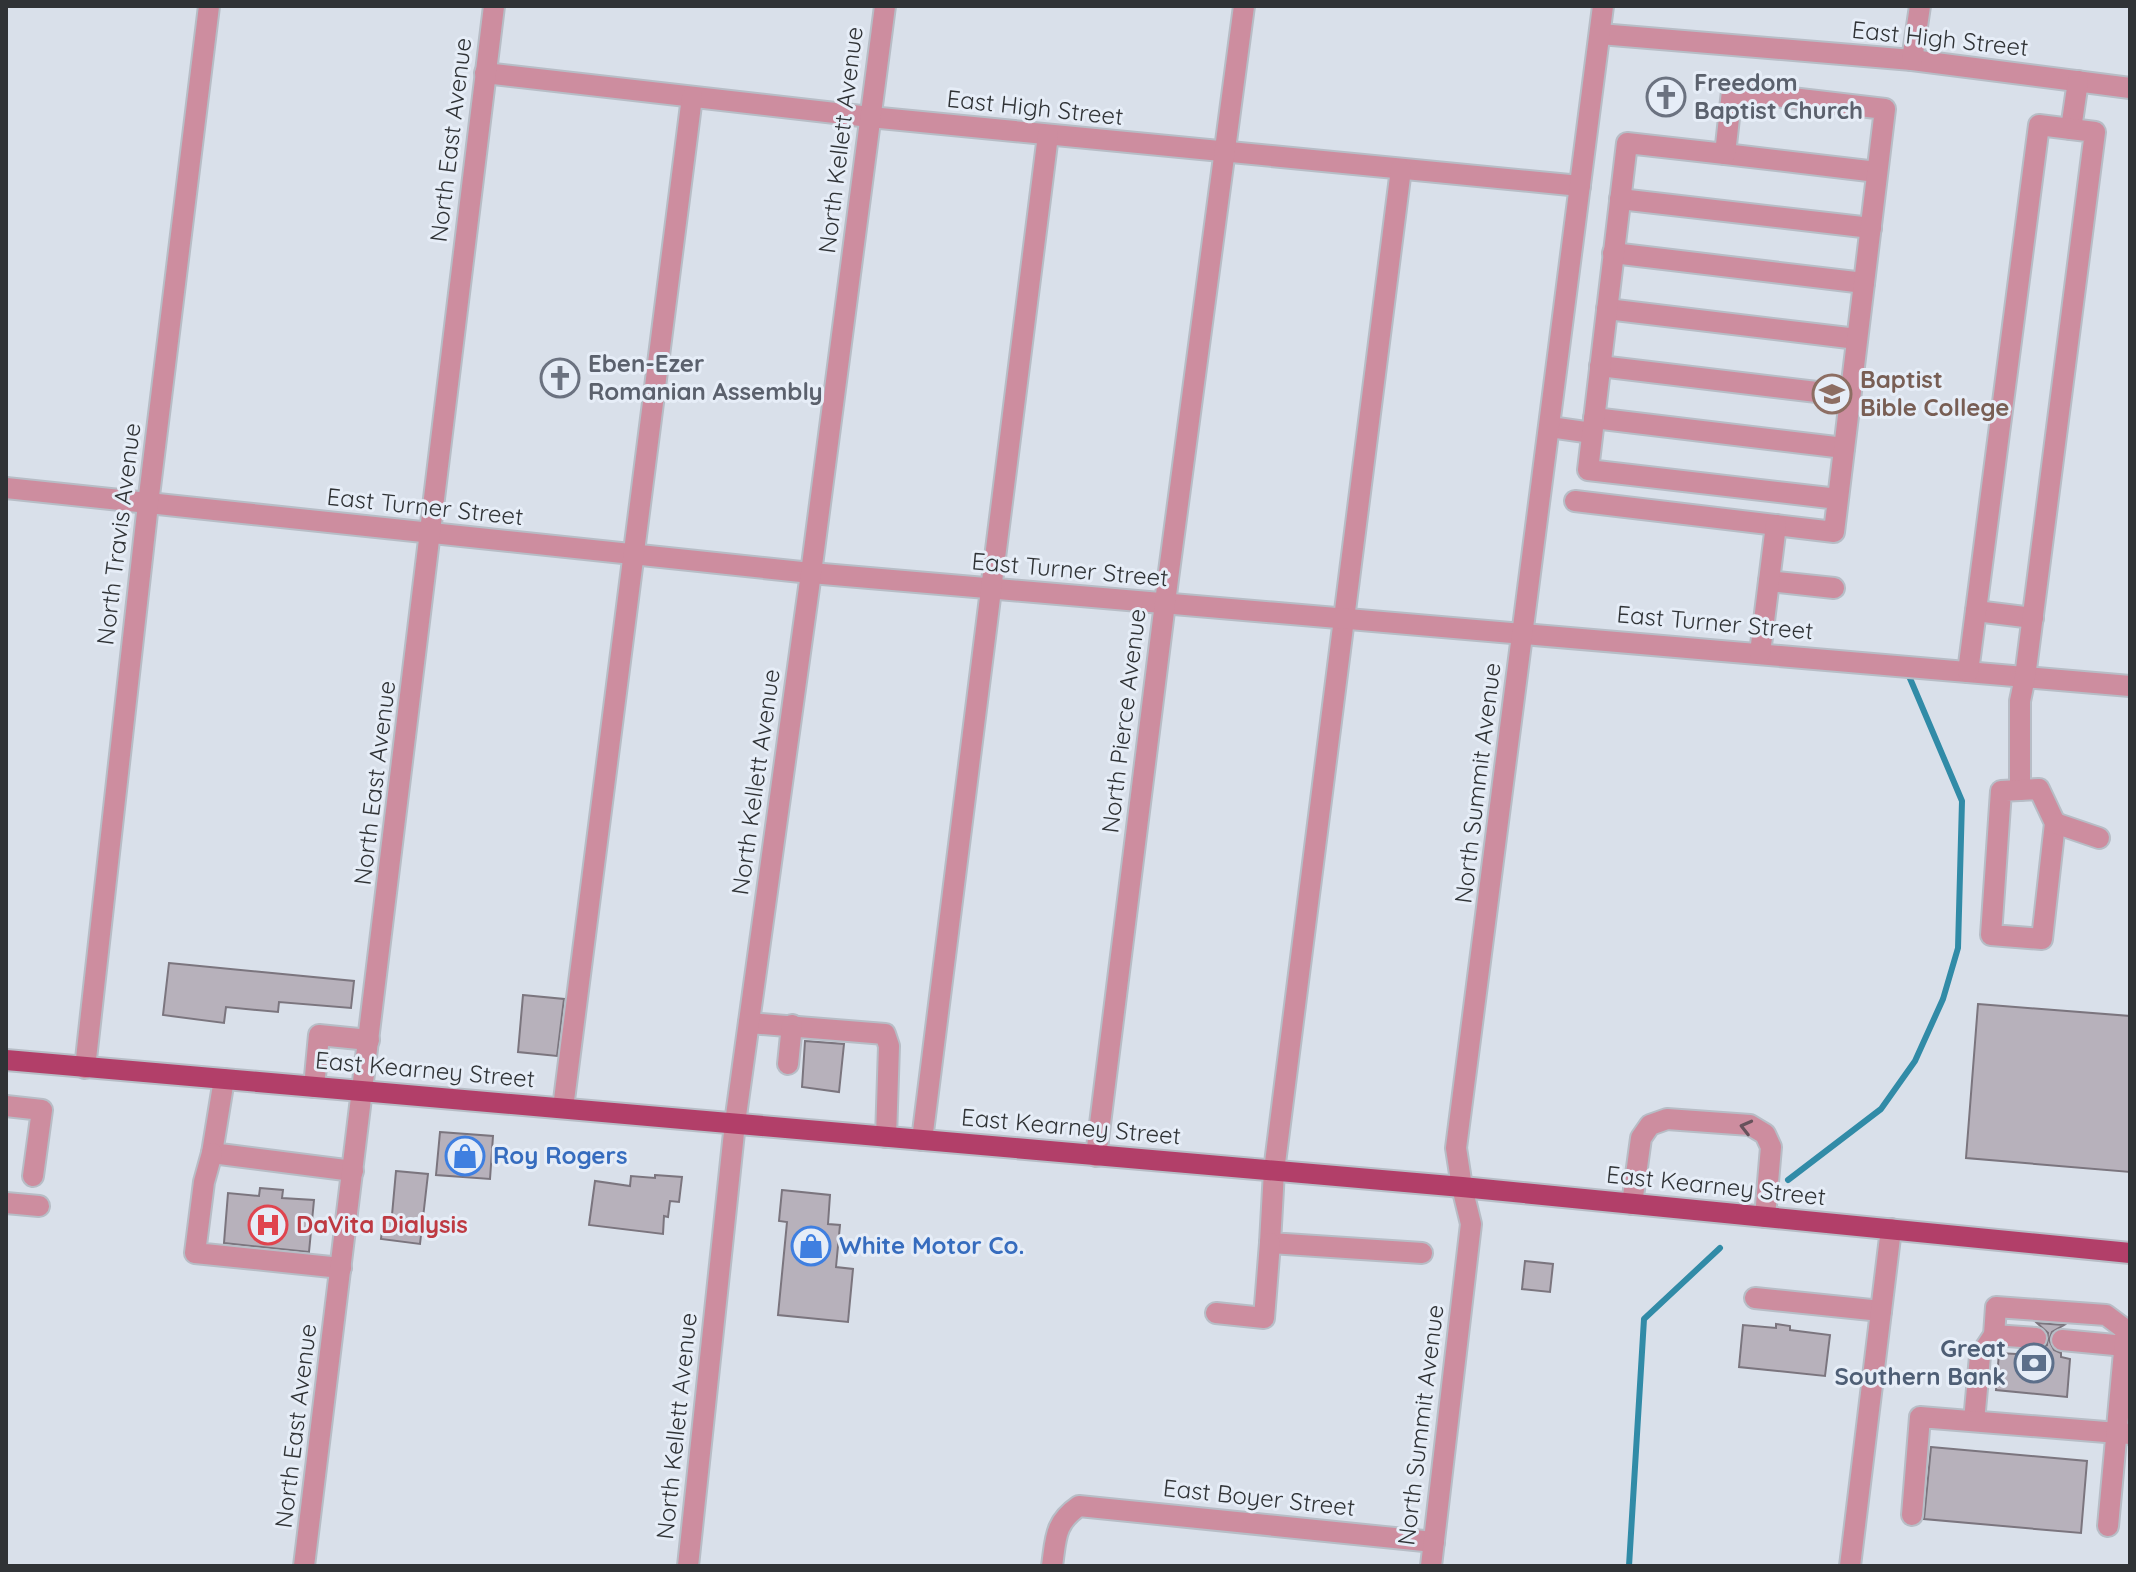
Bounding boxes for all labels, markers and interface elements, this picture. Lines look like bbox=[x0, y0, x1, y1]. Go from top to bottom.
street label: East High Street bbox=[1850, 14, 2030, 62]
street label: North Kellett Avenue bbox=[811, 25, 869, 255]
street label: North East Avenue bbox=[423, 36, 477, 244]
place label: Freedom Baptist Church bbox=[1694, 67, 1863, 125]
church icon: Freedom Baptist Church bbox=[1645, 76, 1687, 118]
street label: East High Street bbox=[945, 83, 1125, 131]
place label: Eben-Ezer Romanian Assembly bbox=[588, 348, 823, 406]
church icon: Eben-Ezer Romanian Assembly bbox=[539, 357, 581, 399]
place label: Baptist Bible College bbox=[1860, 364, 2009, 422]
school or university icon: Baptist Bible College bbox=[1811, 373, 1853, 415]
street label: North Travis Avenue bbox=[89, 421, 147, 647]
street label: East Turner Street bbox=[325, 481, 525, 531]
street label: East Turner Street bbox=[970, 545, 1170, 593]
street label: East Turner Street bbox=[1615, 598, 1815, 646]
street label: North Pierce Avenue bbox=[1094, 607, 1152, 835]
street label: North Summit Avenue bbox=[1447, 661, 1507, 905]
street label: North Kellett Avenue bbox=[724, 667, 786, 897]
street label: North East Avenue bbox=[347, 679, 401, 887]
street label: East Kearney Street bbox=[314, 1044, 536, 1094]
street label: East Kearney Street bbox=[960, 1101, 1182, 1151]
one-way arrow bbox=[1739, 1119, 1753, 1136]
shop icon: Roy Rogers bbox=[444, 1135, 486, 1177]
place label: Roy Rogers bbox=[493, 1140, 627, 1170]
street label: East Kearney Street bbox=[1605, 1159, 1827, 1211]
hospital icon: DaVita Dialysis bbox=[247, 1204, 289, 1246]
place label: DaVita Dialysis bbox=[296, 1209, 468, 1239]
shop icon: White Motor Co. bbox=[790, 1225, 832, 1267]
place label: White Motor Co. bbox=[839, 1230, 1024, 1260]
street label: North Summit Avenue bbox=[1390, 1303, 1450, 1547]
street label: North Kellett Avenue bbox=[649, 1311, 703, 1541]
street label: North East Avenue bbox=[268, 1322, 322, 1530]
place label: Great Southern Bank bbox=[1834, 1333, 2006, 1391]
bank icon: Great Southern Bank bbox=[2013, 1342, 2055, 1384]
street label: East Boyer Street bbox=[1162, 1472, 1356, 1522]

